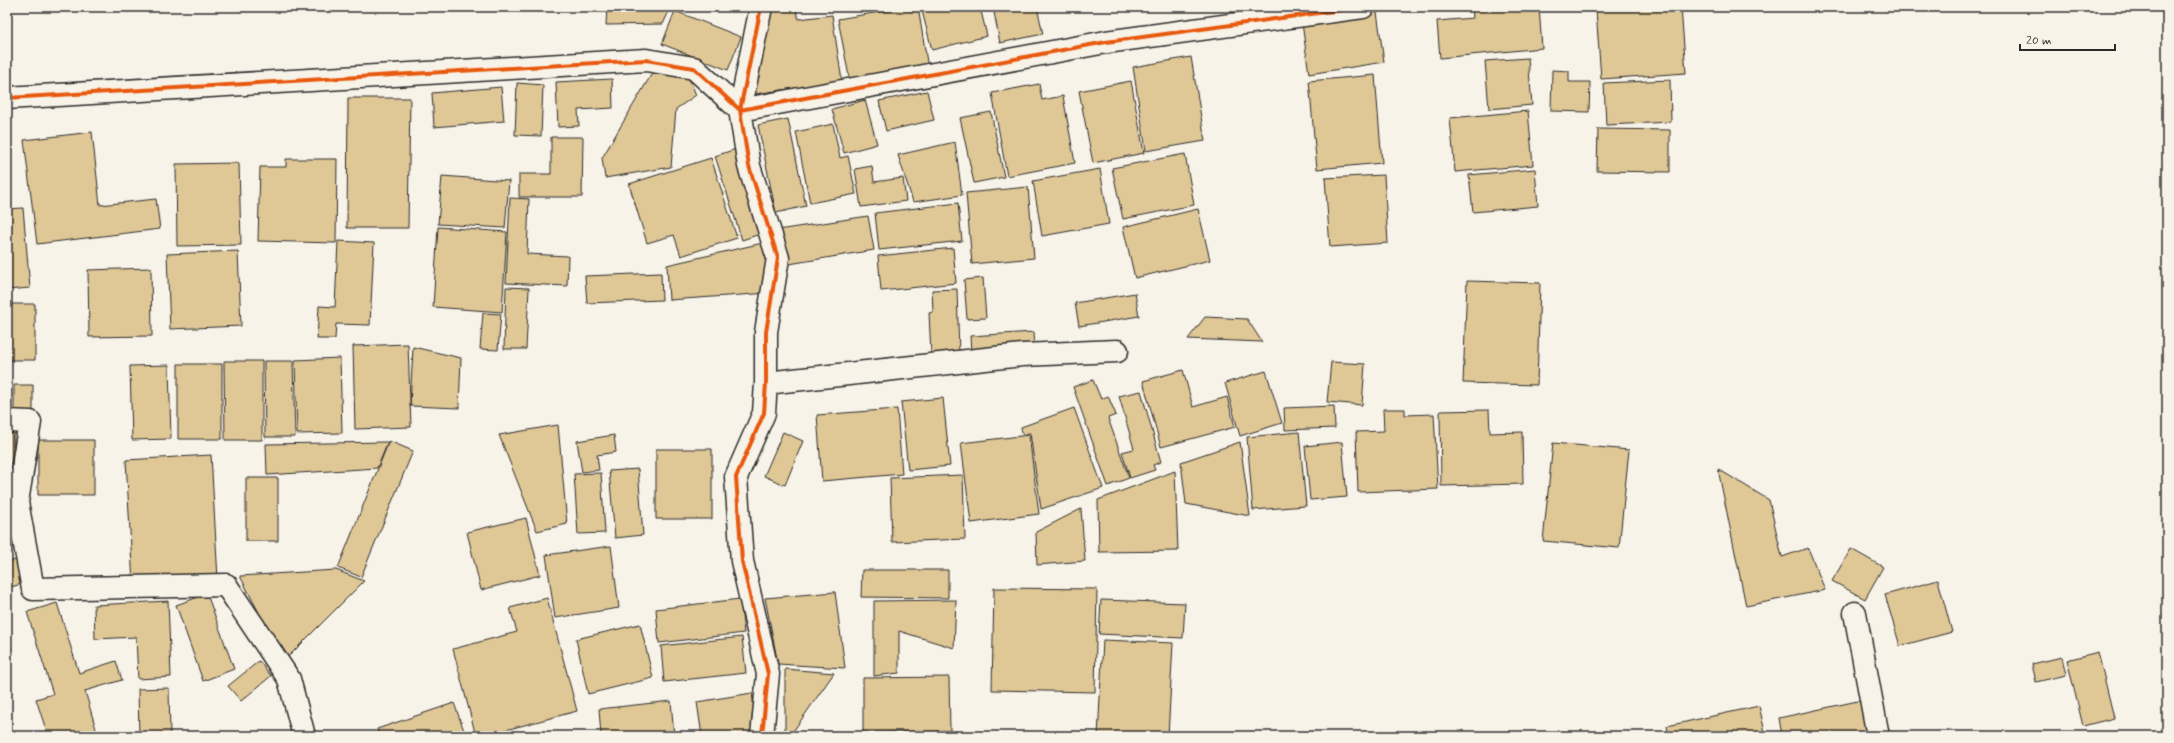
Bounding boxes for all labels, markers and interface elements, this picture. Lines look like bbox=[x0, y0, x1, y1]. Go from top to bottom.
scale bar bbox=[2020, 26, 2115, 52]
text: 20 m bbox=[2026, 33, 2052, 49]

